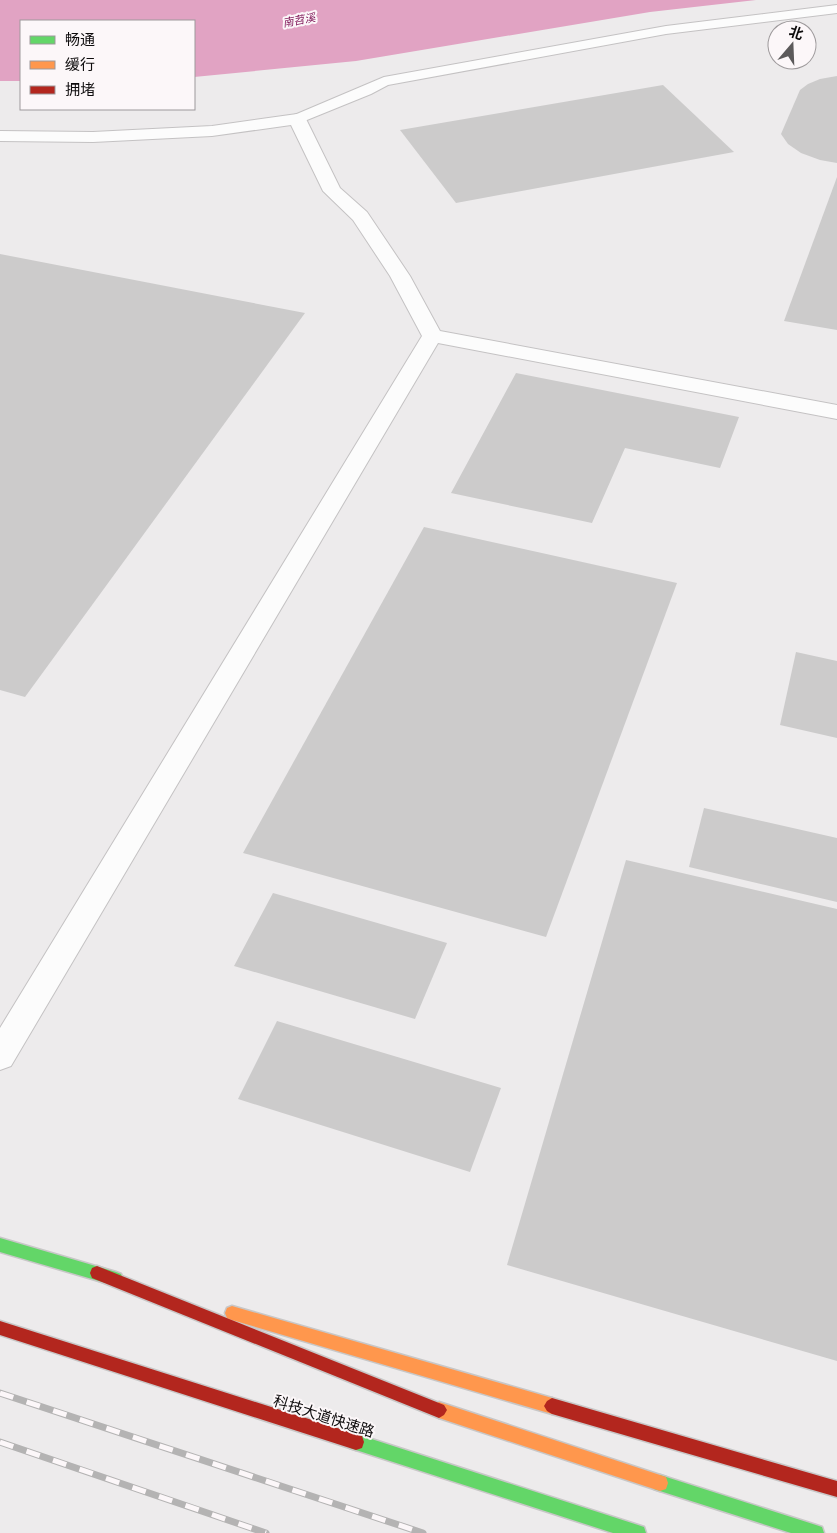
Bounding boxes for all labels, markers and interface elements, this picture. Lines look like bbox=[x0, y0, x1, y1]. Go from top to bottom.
water label: 南苕溪 bbox=[282, 11, 317, 29]
legend bbox=[20, 20, 195, 110]
north arrow bbox=[767, 20, 817, 70]
text: 北 bbox=[787, 23, 805, 43]
text: 畅通 bbox=[65, 31, 95, 48]
text: 缓行 bbox=[65, 56, 95, 73]
text: 拥堵 bbox=[65, 81, 95, 98]
street label: 科技大道快速路 bbox=[271, 1392, 377, 1440]

